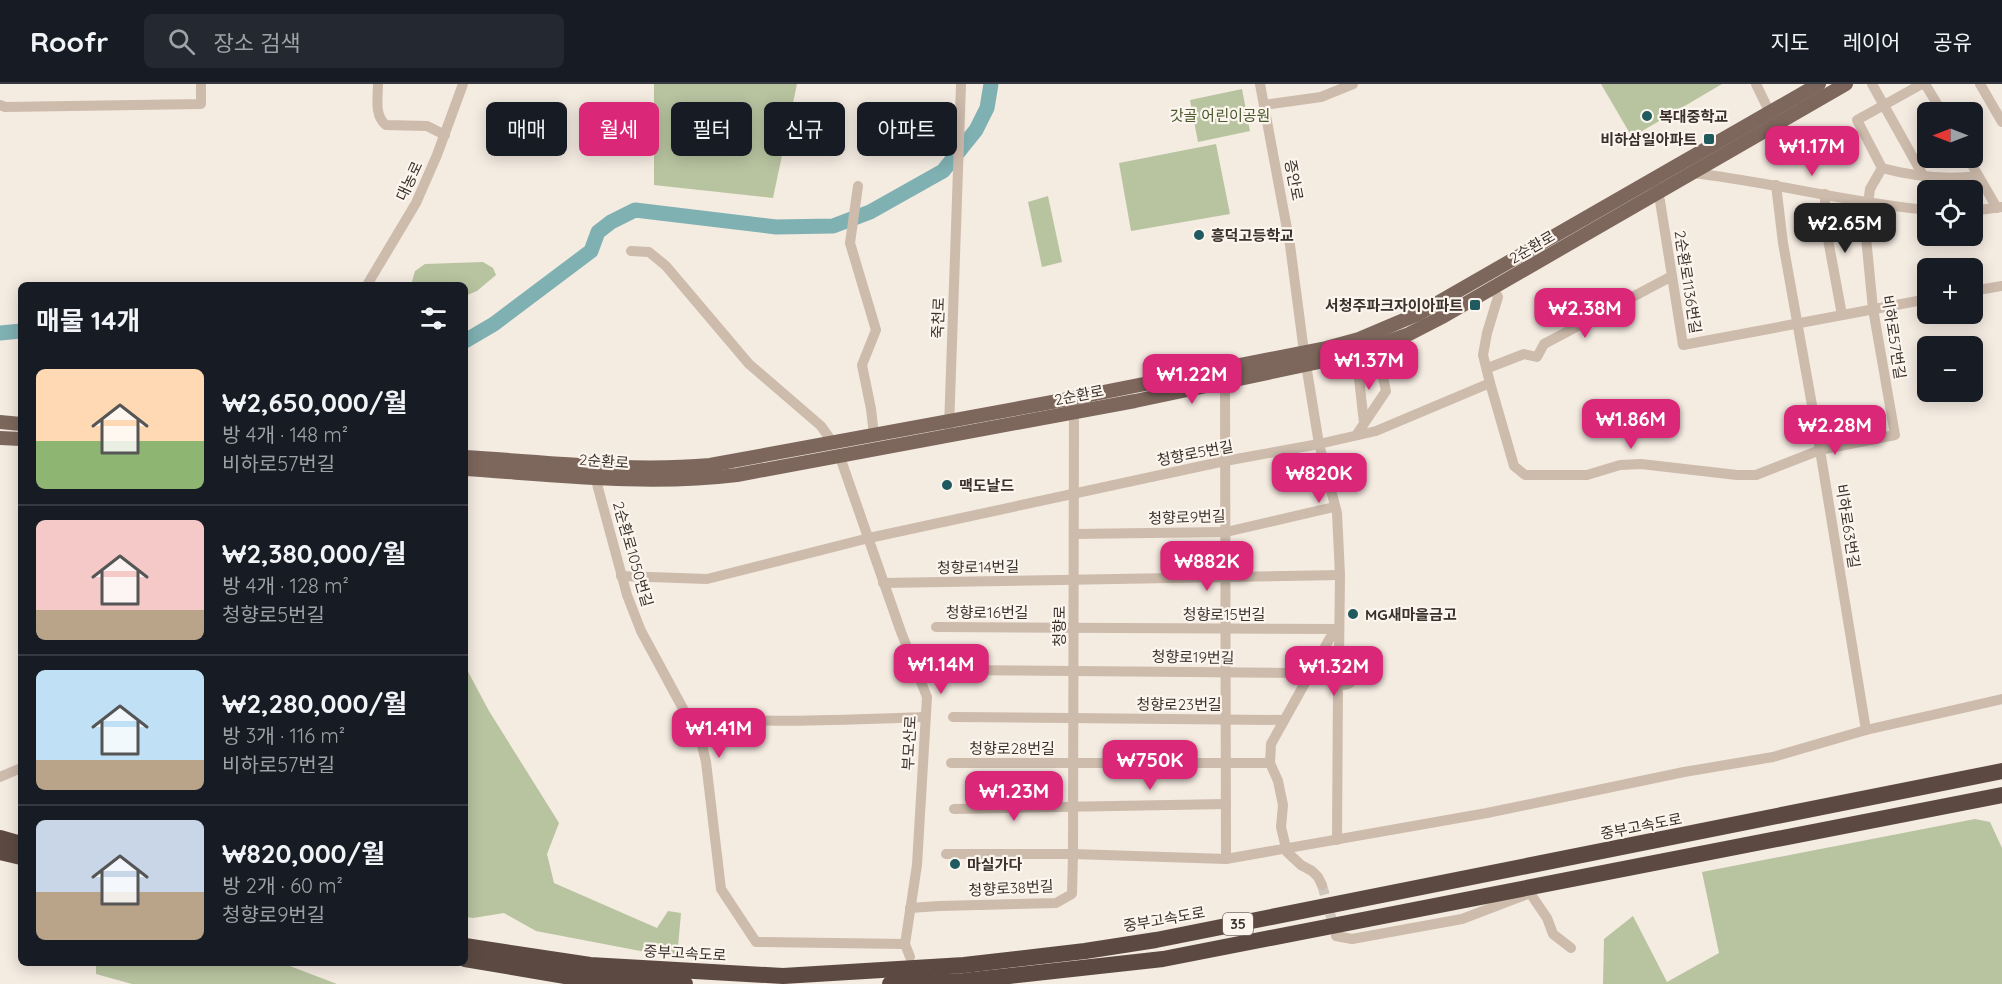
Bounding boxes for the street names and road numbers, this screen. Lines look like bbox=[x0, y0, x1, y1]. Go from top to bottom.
street label: 대농로 bbox=[392, 158, 426, 204]
street label: 증안로 bbox=[1281, 158, 1307, 202]
street label: 2순환로 bbox=[1506, 226, 1558, 268]
street label: 2순환로1136번길 bbox=[1670, 229, 1706, 335]
street label: 비하로57번길 bbox=[1878, 294, 1910, 380]
street label: 죽천로 bbox=[928, 297, 948, 339]
street label: 2순환로 bbox=[1053, 381, 1105, 409]
street label: 청향로5번길 bbox=[1155, 436, 1235, 470]
street label: 2순환로 bbox=[579, 450, 629, 472]
street label: 비하로63번길 bbox=[1832, 483, 1864, 569]
street label: 2순환로1050번길 bbox=[609, 499, 657, 609]
street label: 청향로9번길 bbox=[1148, 506, 1226, 528]
street label: 청향로14번길 bbox=[937, 557, 1019, 577]
street label: 청향로16번길 bbox=[946, 603, 1028, 622]
street label: 청향로 bbox=[1050, 605, 1069, 647]
street label: 청향로15번길 bbox=[1183, 605, 1265, 624]
street label: 청향로19번길 bbox=[1151, 647, 1235, 667]
street label: 청향로23번길 bbox=[1136, 695, 1222, 714]
street label: 부모산로 bbox=[898, 715, 920, 771]
street label: 청향로28번길 bbox=[969, 739, 1055, 758]
street label: 중부고속도로 bbox=[1599, 809, 1683, 843]
street label: 청향로38번길 bbox=[968, 876, 1054, 900]
street label: 중부고속도로 bbox=[1122, 902, 1206, 936]
road number: 35 bbox=[1223, 913, 1253, 935]
street label: 중부고속도로 bbox=[643, 941, 727, 965]

